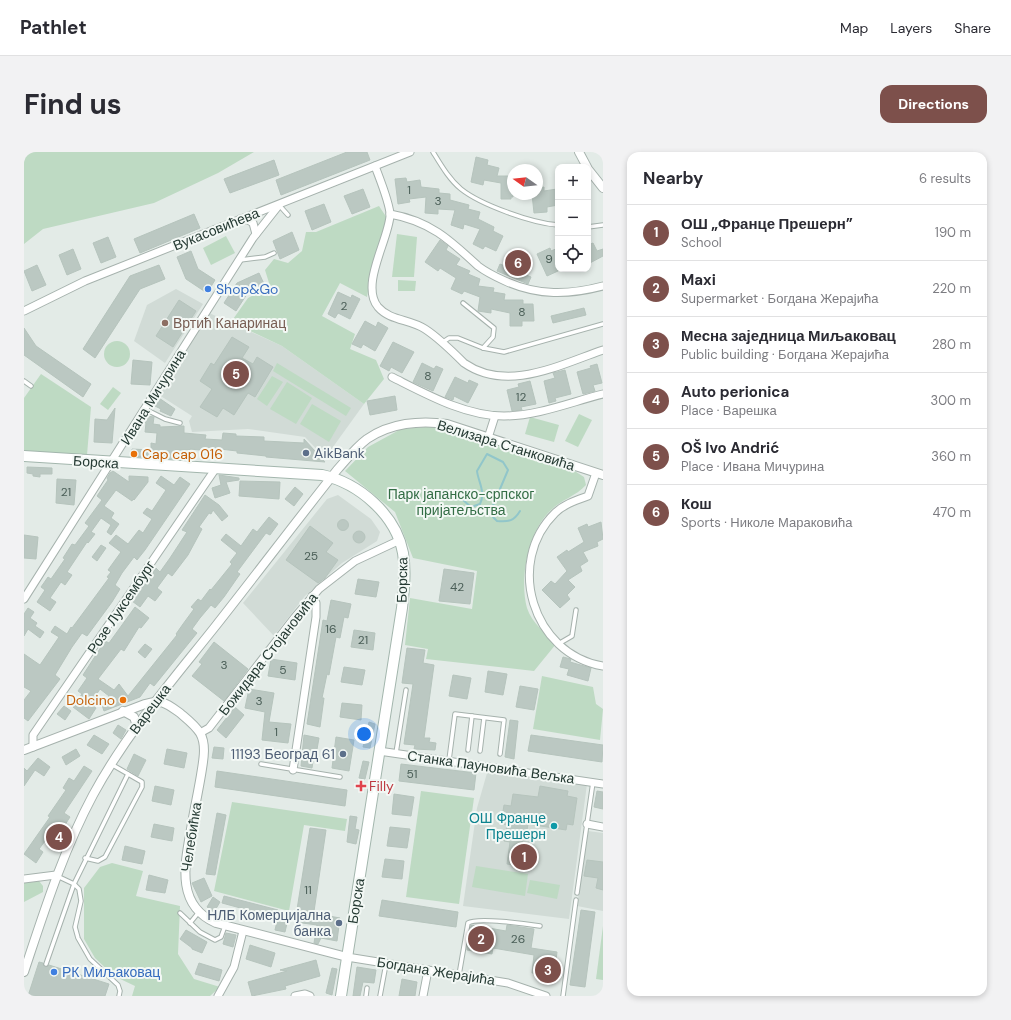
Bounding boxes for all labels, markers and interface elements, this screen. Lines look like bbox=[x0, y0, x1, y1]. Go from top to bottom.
text: Pathlet bbox=[20, 15, 87, 40]
text: Map bbox=[840, 19, 868, 37]
text: Layers bbox=[890, 19, 932, 37]
text: Share bbox=[954, 19, 991, 37]
button: Directions bbox=[880, 85, 987, 123]
text: Find us bbox=[24, 86, 122, 123]
north arrow bbox=[507, 164, 543, 200]
map controls bbox=[555, 164, 591, 272]
button: + bbox=[555, 164, 591, 200]
text: Nearby bbox=[643, 167, 703, 189]
text: 6 results bbox=[919, 170, 971, 187]
house number: 1 bbox=[407, 182, 411, 198]
house number: 3 bbox=[434, 193, 442, 209]
button: − bbox=[555, 200, 591, 236]
street label: Вукасовићева bbox=[170, 203, 262, 254]
text: ОШ „Франце Прешерн” bbox=[681, 214, 853, 234]
text: 1 bbox=[654, 224, 658, 241]
text: 190 m bbox=[935, 224, 971, 241]
text: School bbox=[681, 234, 722, 251]
button: locate bbox=[555, 236, 591, 272]
pin: 6 bbox=[505, 248, 531, 278]
house number: 9 bbox=[545, 251, 553, 267]
text: Maxi bbox=[681, 270, 716, 290]
place label: Shop&Go bbox=[216, 280, 278, 298]
text: 2 bbox=[652, 280, 660, 297]
text: 220 m bbox=[932, 280, 971, 297]
marker: Shop&Go bbox=[203, 284, 213, 294]
text: Supermarket · Богдана Жерајића bbox=[681, 290, 878, 307]
house number: 2 bbox=[341, 298, 348, 314]
house number: 8 bbox=[518, 304, 526, 320]
place label: Вртић Канаринац bbox=[173, 314, 286, 332]
marker: Вртић Канаринац bbox=[160, 318, 170, 328]
text: Месна заједница Миљаковац bbox=[681, 326, 896, 346]
text: 3 bbox=[652, 336, 660, 353]
text: 280 m bbox=[932, 336, 971, 353]
street label: Ивана Мичурина bbox=[116, 346, 190, 448]
text: Public building · Богдана Жерајића bbox=[681, 346, 889, 363]
pin: 5 bbox=[223, 359, 249, 389]
house number: 8 bbox=[424, 368, 432, 384]
text: Auto perionica bbox=[681, 382, 789, 402]
house number: 12 bbox=[516, 389, 526, 405]
text: 4 bbox=[652, 392, 660, 409]
text: 300 m bbox=[930, 392, 971, 409]
text: Place · Варешка bbox=[681, 402, 777, 419]
street label: Велизара Станковића bbox=[435, 415, 577, 475]
text: OŠ Ivo Andrić bbox=[681, 438, 779, 458]
place label: AikBank bbox=[314, 444, 365, 462]
place label: Cap cap 016 bbox=[142, 445, 223, 463]
marker: AikBank bbox=[301, 448, 311, 458]
text: 5 bbox=[652, 448, 660, 465]
text: 360 m bbox=[931, 448, 971, 465]
marker: Cap cap 016 bbox=[129, 449, 139, 459]
street label: Борска bbox=[72, 451, 120, 473]
text: Place · Ивана Мичурина bbox=[681, 458, 824, 475]
house number: 21 bbox=[61, 484, 71, 500]
park label: Парк јапанско-српског пријатељства bbox=[388, 485, 534, 519]
text: Кош bbox=[681, 494, 712, 514]
text: 6 bbox=[652, 504, 660, 521]
text: 470 m bbox=[932, 504, 971, 521]
text: Sports · Николе Мараковића bbox=[681, 514, 852, 531]
house number: 25 bbox=[304, 548, 318, 564]
street label: Розе Луксембург bbox=[83, 557, 159, 657]
street label: Борска bbox=[393, 557, 411, 603]
house number: 42 bbox=[450, 579, 464, 595]
street label: Божидара Стојановића bbox=[215, 589, 322, 719]
house number: 16 bbox=[325, 621, 337, 637]
house number: 21 bbox=[358, 632, 368, 648]
house number: 3 bbox=[220, 657, 228, 673]
house number: 5 bbox=[279, 662, 287, 678]
street label: Варешка bbox=[125, 680, 175, 738]
place label: Dolcino bbox=[66, 691, 115, 709]
house number: 3 bbox=[255, 693, 263, 709]
marker: Dolcino bbox=[118, 695, 128, 705]
house number: 1 bbox=[274, 724, 278, 740]
your location bbox=[354, 724, 374, 744]
place label: 11193 Београд 61 bbox=[231, 745, 335, 763]
street label: Станка Пауновића Вељка bbox=[406, 746, 576, 788]
marker: 11193 Београд 61 bbox=[338, 749, 348, 759]
house number: 51 bbox=[406, 766, 418, 782]
place label: Filly bbox=[369, 777, 394, 795]
marker: Filly bbox=[356, 781, 366, 791]
street label: Челебићка bbox=[177, 801, 205, 873]
place label: ОШ Франце Прешерн bbox=[469, 809, 546, 843]
marker: ОШ Франце Прешерн bbox=[549, 821, 559, 831]
pin: 4 bbox=[46, 822, 72, 852]
pin: 1 bbox=[511, 842, 537, 872]
street label: Борска bbox=[344, 877, 369, 925]
house number: 11 bbox=[304, 882, 312, 898]
place label: НЛБ Комерцијална банка bbox=[207, 906, 331, 940]
marker: НЛБ Комерцијална банка bbox=[334, 918, 344, 928]
pin: 2 bbox=[468, 924, 494, 954]
house number: 26 bbox=[511, 931, 525, 947]
street label: Богдана Жерајића bbox=[376, 953, 497, 989]
pin: 3 bbox=[535, 955, 561, 985]
place label: РК Миљаковац bbox=[62, 963, 160, 981]
marker: РК Миљаковац bbox=[49, 967, 59, 977]

